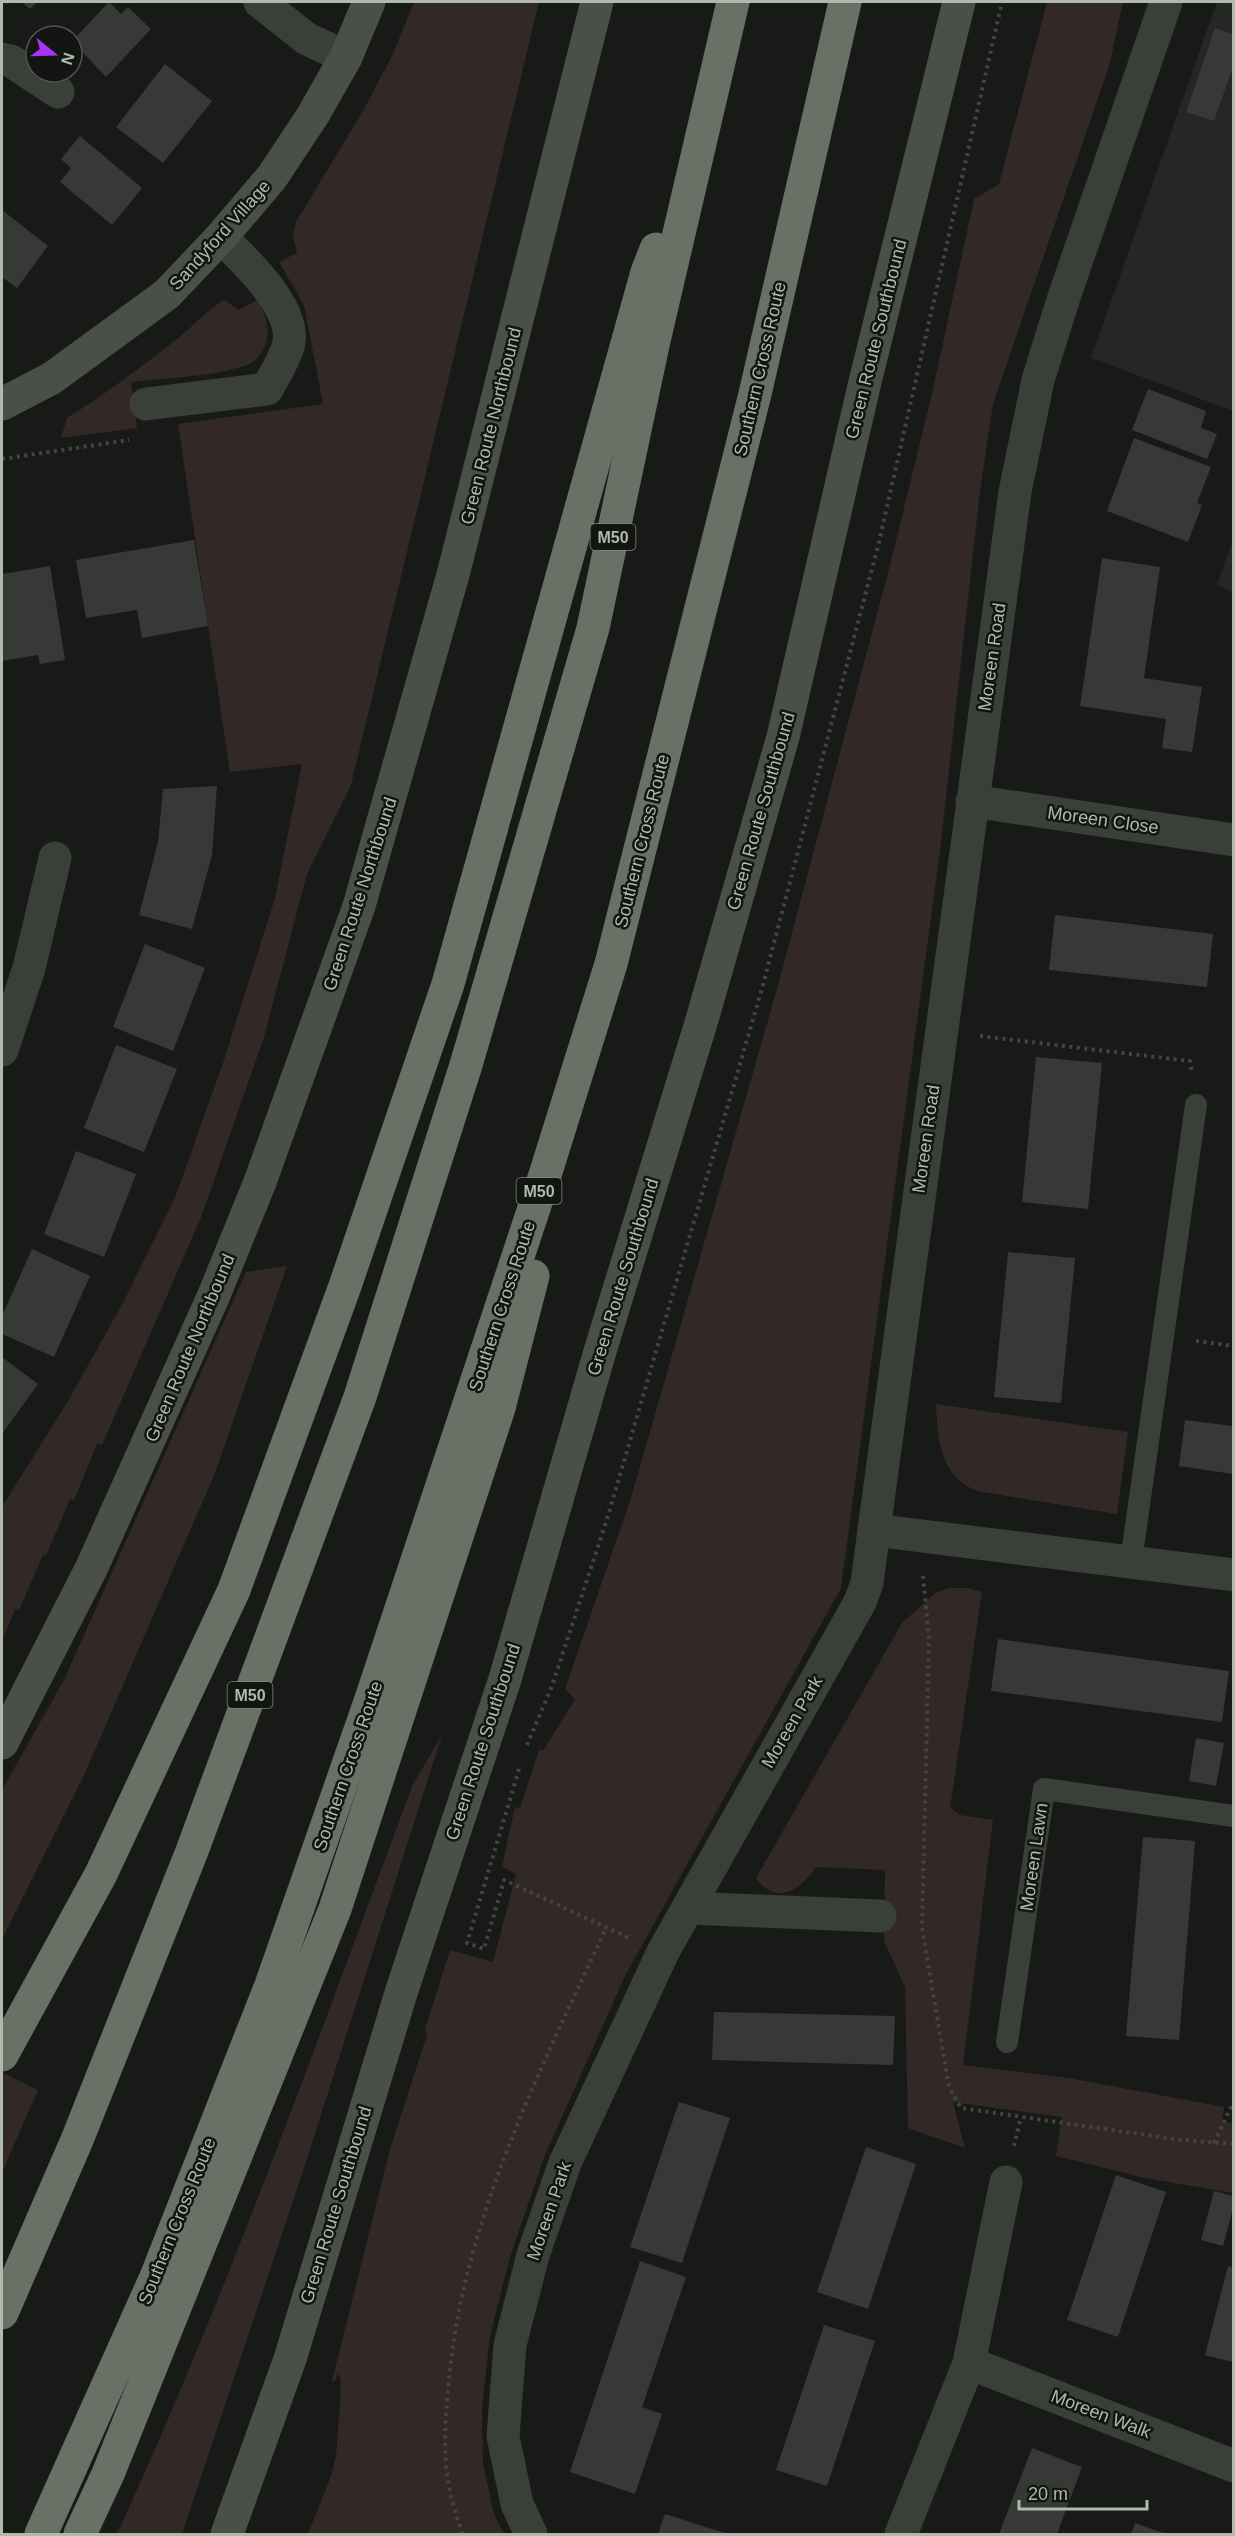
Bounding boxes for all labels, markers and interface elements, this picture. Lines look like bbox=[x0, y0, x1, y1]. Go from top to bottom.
north arrow bbox=[24, 24, 84, 84]
text: N bbox=[58, 50, 78, 67]
street label: Sandyford Village bbox=[165, 176, 275, 294]
street label: Green Route Southbound bbox=[841, 237, 911, 441]
street label: Southern Cross Route bbox=[730, 280, 790, 458]
street label: Green Route Northbound bbox=[457, 326, 525, 526]
road number: M50 bbox=[590, 524, 636, 550]
street label: Moreen Road bbox=[975, 602, 1009, 712]
street label: Green Route Southbound bbox=[723, 710, 799, 912]
street label: Southern Cross Route bbox=[611, 752, 673, 930]
street label: Green Route Northbound bbox=[319, 795, 401, 993]
street label: Moreen Close bbox=[1046, 802, 1160, 838]
street label: Moreen Road bbox=[909, 1084, 943, 1194]
street label: Green Route Southbound bbox=[583, 1176, 663, 1378]
road number: M50 bbox=[516, 1178, 562, 1204]
street label: Southern Cross Route bbox=[465, 1218, 539, 1394]
street label: Green Route Northbound bbox=[141, 1251, 239, 1445]
street label: Green Route Southbound bbox=[442, 1641, 524, 1843]
street label: Moreen Park bbox=[758, 1672, 827, 1772]
street label: Southern Cross Route bbox=[310, 1679, 386, 1853]
road number: M50 bbox=[228, 1682, 272, 1708]
street label: Moreen Lawn bbox=[1017, 1802, 1051, 1912]
street label: Green Route Southbound bbox=[296, 2104, 376, 2306]
street label: Southern Cross Route bbox=[134, 2135, 220, 2307]
street label: Moreen Park bbox=[523, 2158, 576, 2263]
street label: Moreen Walk bbox=[1048, 2386, 1155, 2443]
scale bar bbox=[1019, 2473, 1146, 2511]
text: 20 m bbox=[1028, 2484, 1068, 2504]

